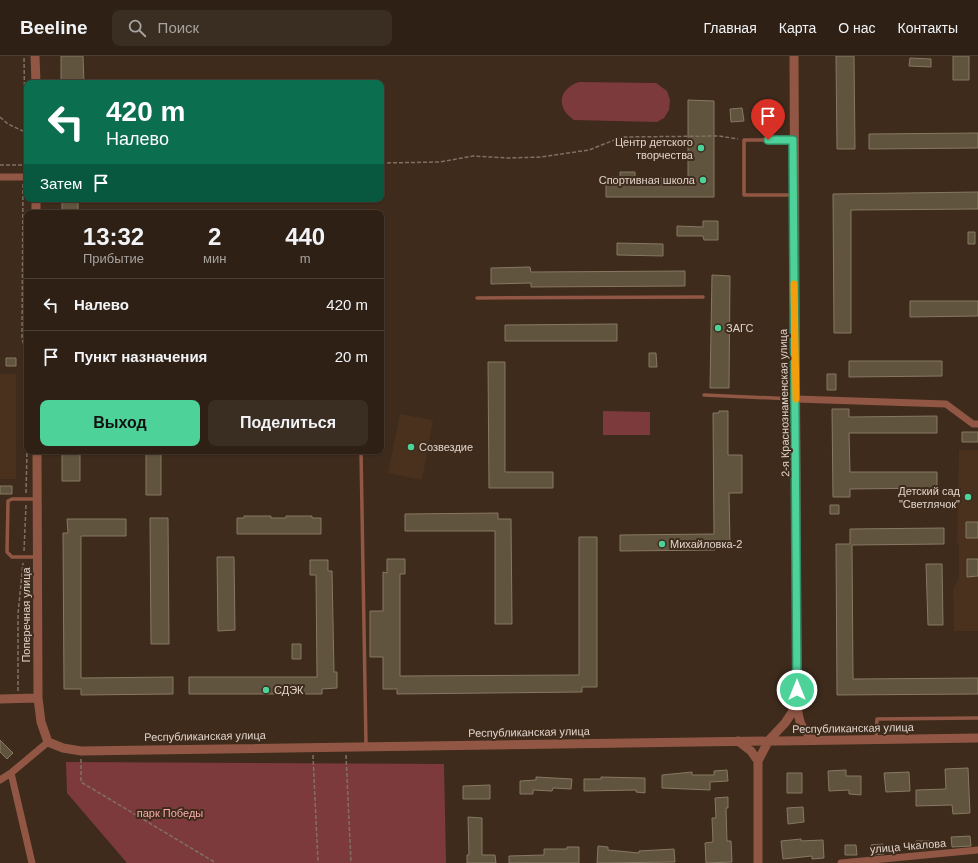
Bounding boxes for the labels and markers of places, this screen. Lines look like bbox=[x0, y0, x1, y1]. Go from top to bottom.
pin bbox=[751, 99, 785, 140]
place label: Центр детского творчества bbox=[615, 136, 694, 161]
marker: Центр детского творчества bbox=[696, 143, 706, 153]
place label: Спортивная школа bbox=[599, 174, 696, 186]
marker: Спортивная школа bbox=[698, 175, 708, 185]
place label: ЗАГС bbox=[726, 322, 753, 334]
marker: ЗАГС bbox=[713, 323, 723, 333]
place label: Созвездие bbox=[419, 441, 473, 453]
marker: Созвездие bbox=[406, 442, 416, 452]
place label: Детский сад "Светлячок" bbox=[898, 485, 961, 510]
marker: Детский сад "Светлячок" bbox=[963, 492, 973, 502]
place label: Михайловка-2 bbox=[670, 538, 742, 550]
marker: Михайловка-2 bbox=[657, 539, 667, 549]
place label: СДЭК bbox=[274, 684, 304, 696]
marker: СДЭК bbox=[261, 685, 271, 695]

